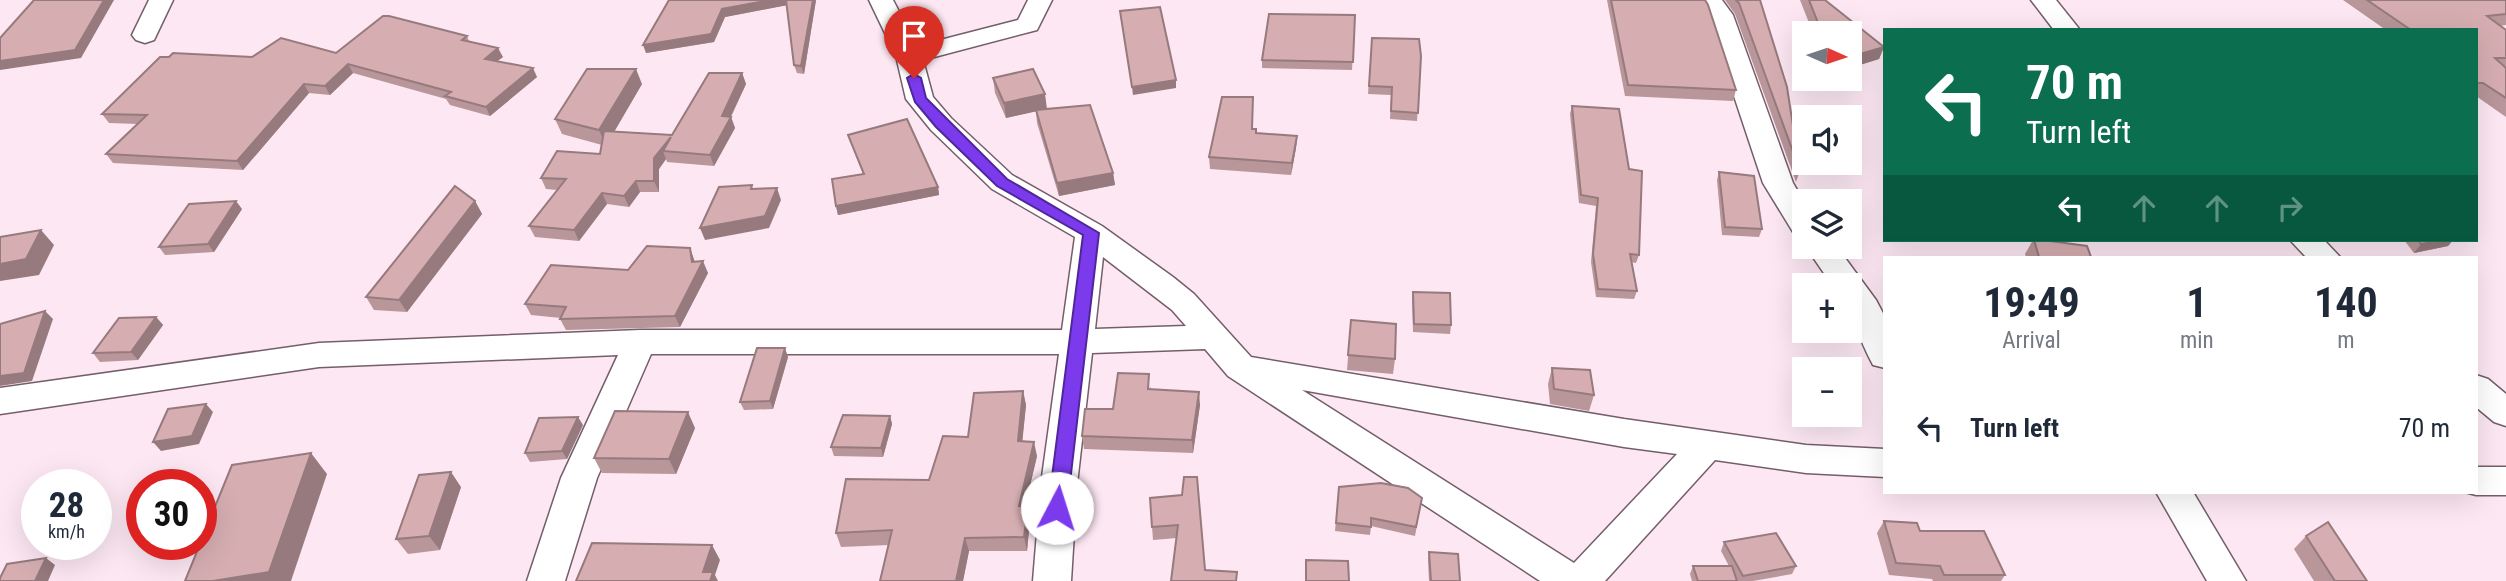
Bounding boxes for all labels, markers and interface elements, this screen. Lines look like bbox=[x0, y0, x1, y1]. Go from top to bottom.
pin bbox=[884, 6, 944, 78]
icon: arrive bbox=[895, 17, 933, 55]
north arrow bbox=[1792, 21, 1862, 91]
map controls bbox=[1792, 21, 1862, 427]
text: 70 m bbox=[2026, 54, 2123, 111]
icon: left bbox=[1911, 56, 2002, 147]
button: sound bbox=[1792, 105, 1862, 175]
text: Turn left bbox=[2026, 113, 2131, 151]
button: layers bbox=[1792, 189, 1862, 259]
icon: left bbox=[2052, 189, 2090, 227]
icon: ahead bbox=[2125, 189, 2163, 227]
icon: ahead bbox=[2198, 189, 2236, 227]
icon: right bbox=[2271, 189, 2309, 227]
button: + bbox=[1792, 273, 1862, 343]
text: 19:49 bbox=[1983, 278, 2080, 327]
text: 1 bbox=[2186, 278, 2207, 327]
text: 140 bbox=[2314, 278, 2378, 327]
text: Arrival bbox=[2002, 327, 2061, 354]
text: min bbox=[2180, 327, 2214, 354]
text: m bbox=[2337, 327, 2354, 354]
button: − bbox=[1792, 357, 1862, 427]
icon: left bbox=[1911, 409, 1949, 447]
text: Turn left bbox=[1970, 413, 2059, 443]
text: 70 m bbox=[2399, 413, 2450, 443]
speed limit sign: 30 bbox=[126, 469, 217, 560]
position arrow bbox=[1020, 471, 1094, 545]
text: 28 bbox=[49, 485, 84, 526]
text: km/h bbox=[48, 521, 85, 542]

